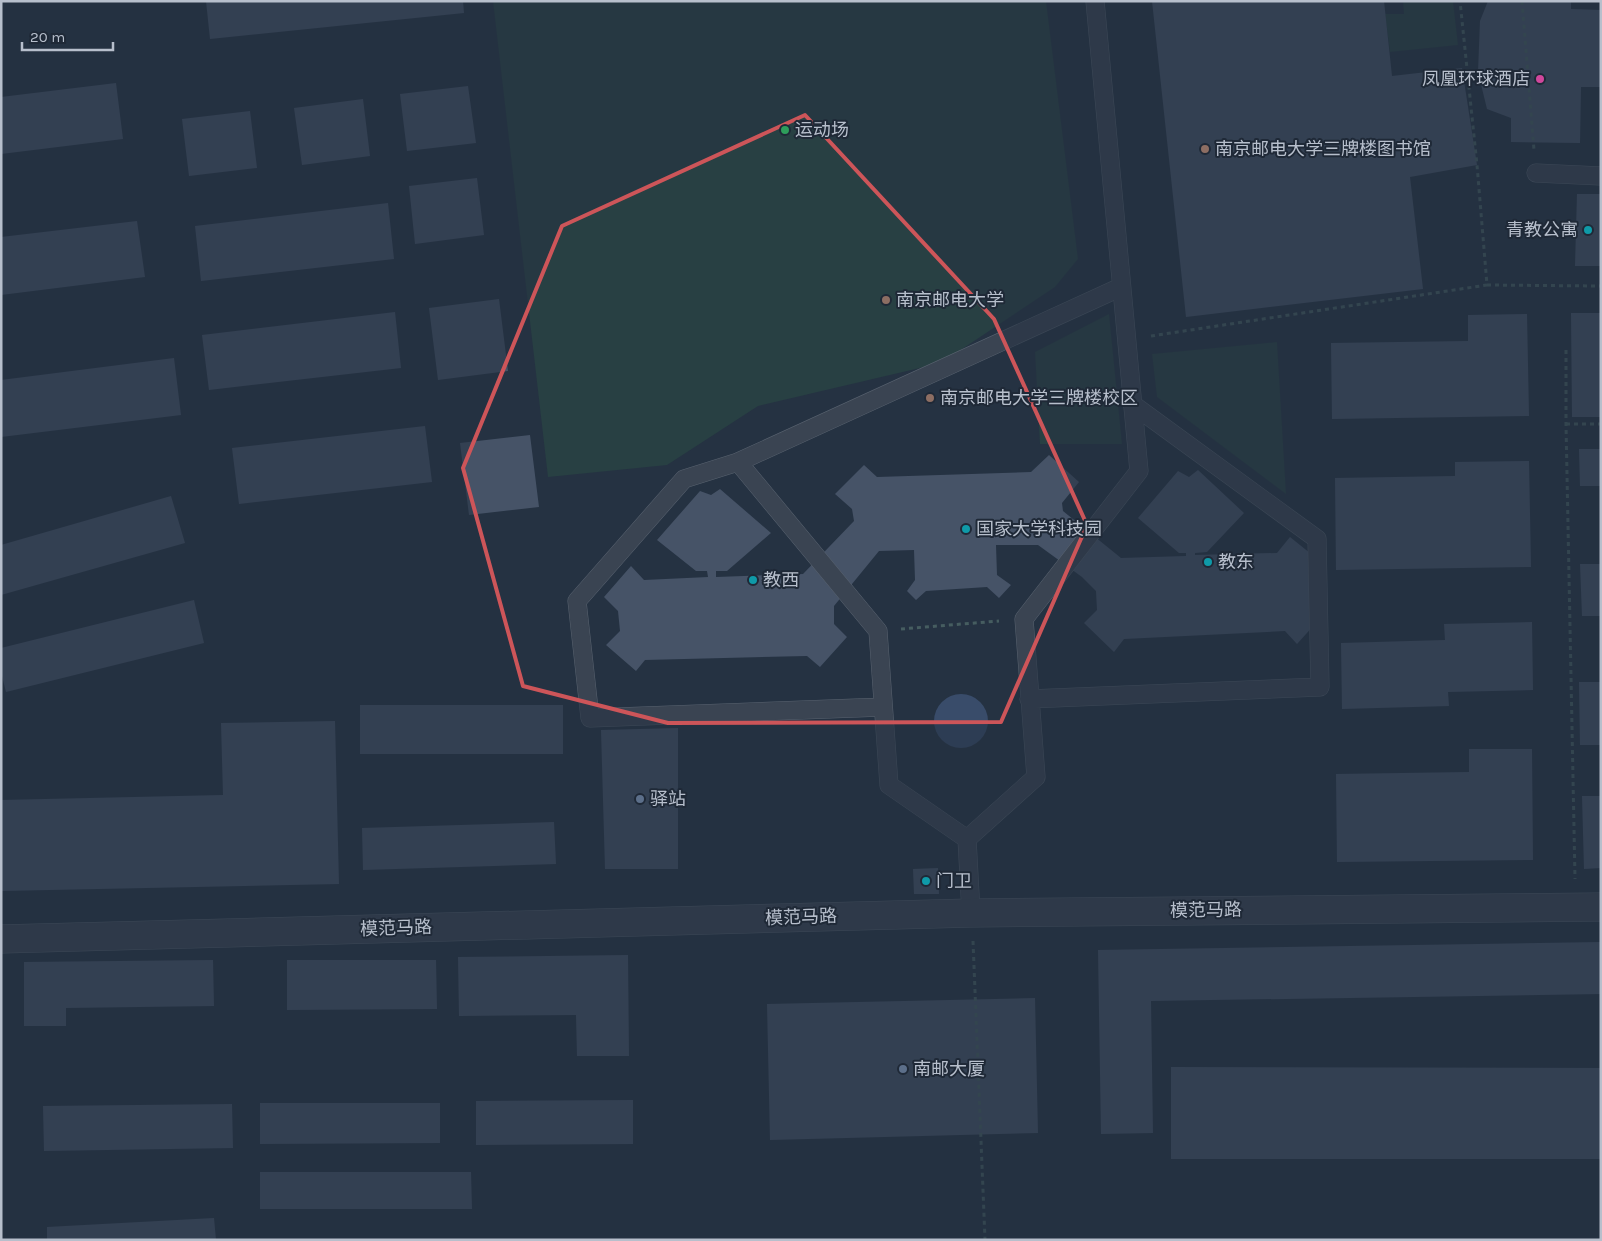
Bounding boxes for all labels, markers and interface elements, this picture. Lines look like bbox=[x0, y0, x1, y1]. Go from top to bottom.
scale bar bbox=[22, 20, 114, 52]
text: 20 m bbox=[30, 28, 65, 46]
place label: 凤凰环球酒店 bbox=[1422, 68, 1530, 90]
marker: 凤凰环球酒店 bbox=[1534, 73, 1546, 85]
place label: 运动场 bbox=[795, 119, 849, 141]
marker: 运动场 bbox=[779, 124, 791, 136]
place label: 南京邮电大学三牌楼图书馆 bbox=[1215, 138, 1431, 160]
marker: 南京邮电大学三牌楼图书馆 bbox=[1199, 143, 1211, 155]
place label: 青教公寓 bbox=[1506, 219, 1578, 241]
marker: 青教公寓 bbox=[1582, 224, 1594, 236]
place label: 南京邮电大学 bbox=[896, 289, 1004, 311]
marker: 南京邮电大学 bbox=[880, 294, 892, 306]
place label: 南京邮电大学三牌楼校区 bbox=[940, 387, 1138, 409]
marker: 南京邮电大学三牌楼校区 bbox=[924, 392, 936, 404]
place label: 国家大学科技园 bbox=[976, 518, 1102, 540]
marker: 国家大学科技园 bbox=[960, 523, 972, 535]
place label: 教东 bbox=[1218, 551, 1254, 573]
marker: 教东 bbox=[1202, 556, 1214, 568]
place label: 教西 bbox=[763, 569, 799, 591]
marker: 教西 bbox=[747, 574, 759, 586]
place label: 驿站 bbox=[650, 788, 686, 810]
marker: 驿站 bbox=[634, 793, 646, 805]
place label: 门卫 bbox=[936, 870, 972, 892]
marker: 门卫 bbox=[920, 875, 932, 887]
street label: 模范马路 bbox=[1170, 898, 1242, 922]
street label: 模范马路 bbox=[765, 905, 837, 929]
street label: 模范马路 bbox=[360, 916, 432, 940]
place label: 南邮大厦 bbox=[913, 1058, 985, 1080]
marker: 南邮大厦 bbox=[897, 1063, 909, 1075]

